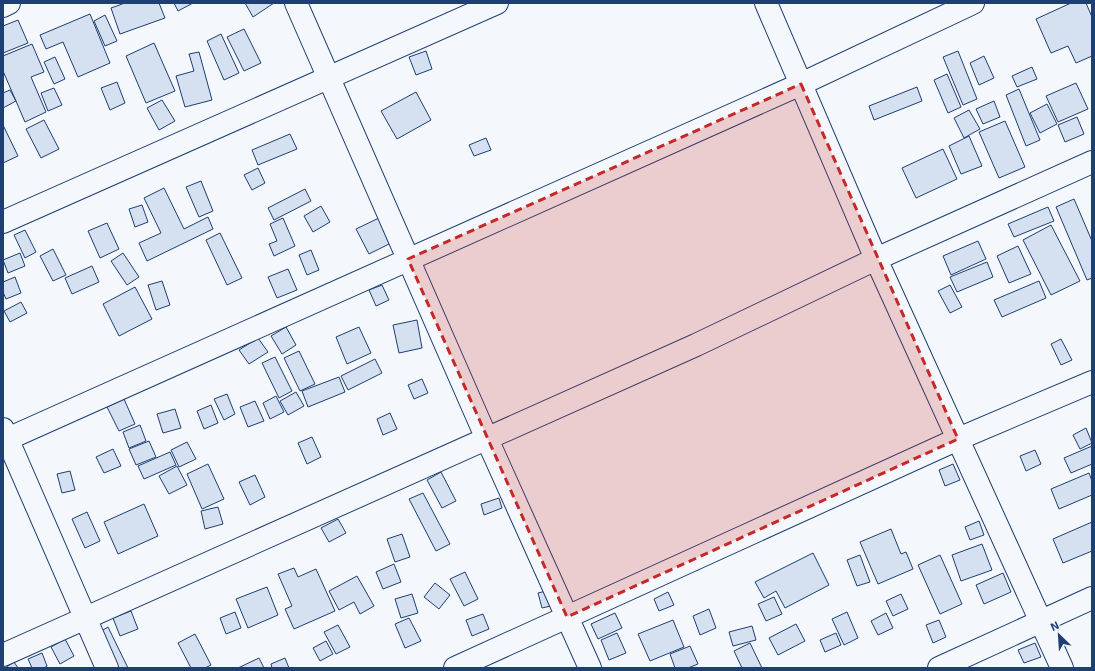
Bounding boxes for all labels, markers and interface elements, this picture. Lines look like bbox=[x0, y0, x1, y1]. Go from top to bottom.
north arrow bbox=[1039, 615, 1079, 655]
text: N bbox=[1048, 618, 1061, 633]

